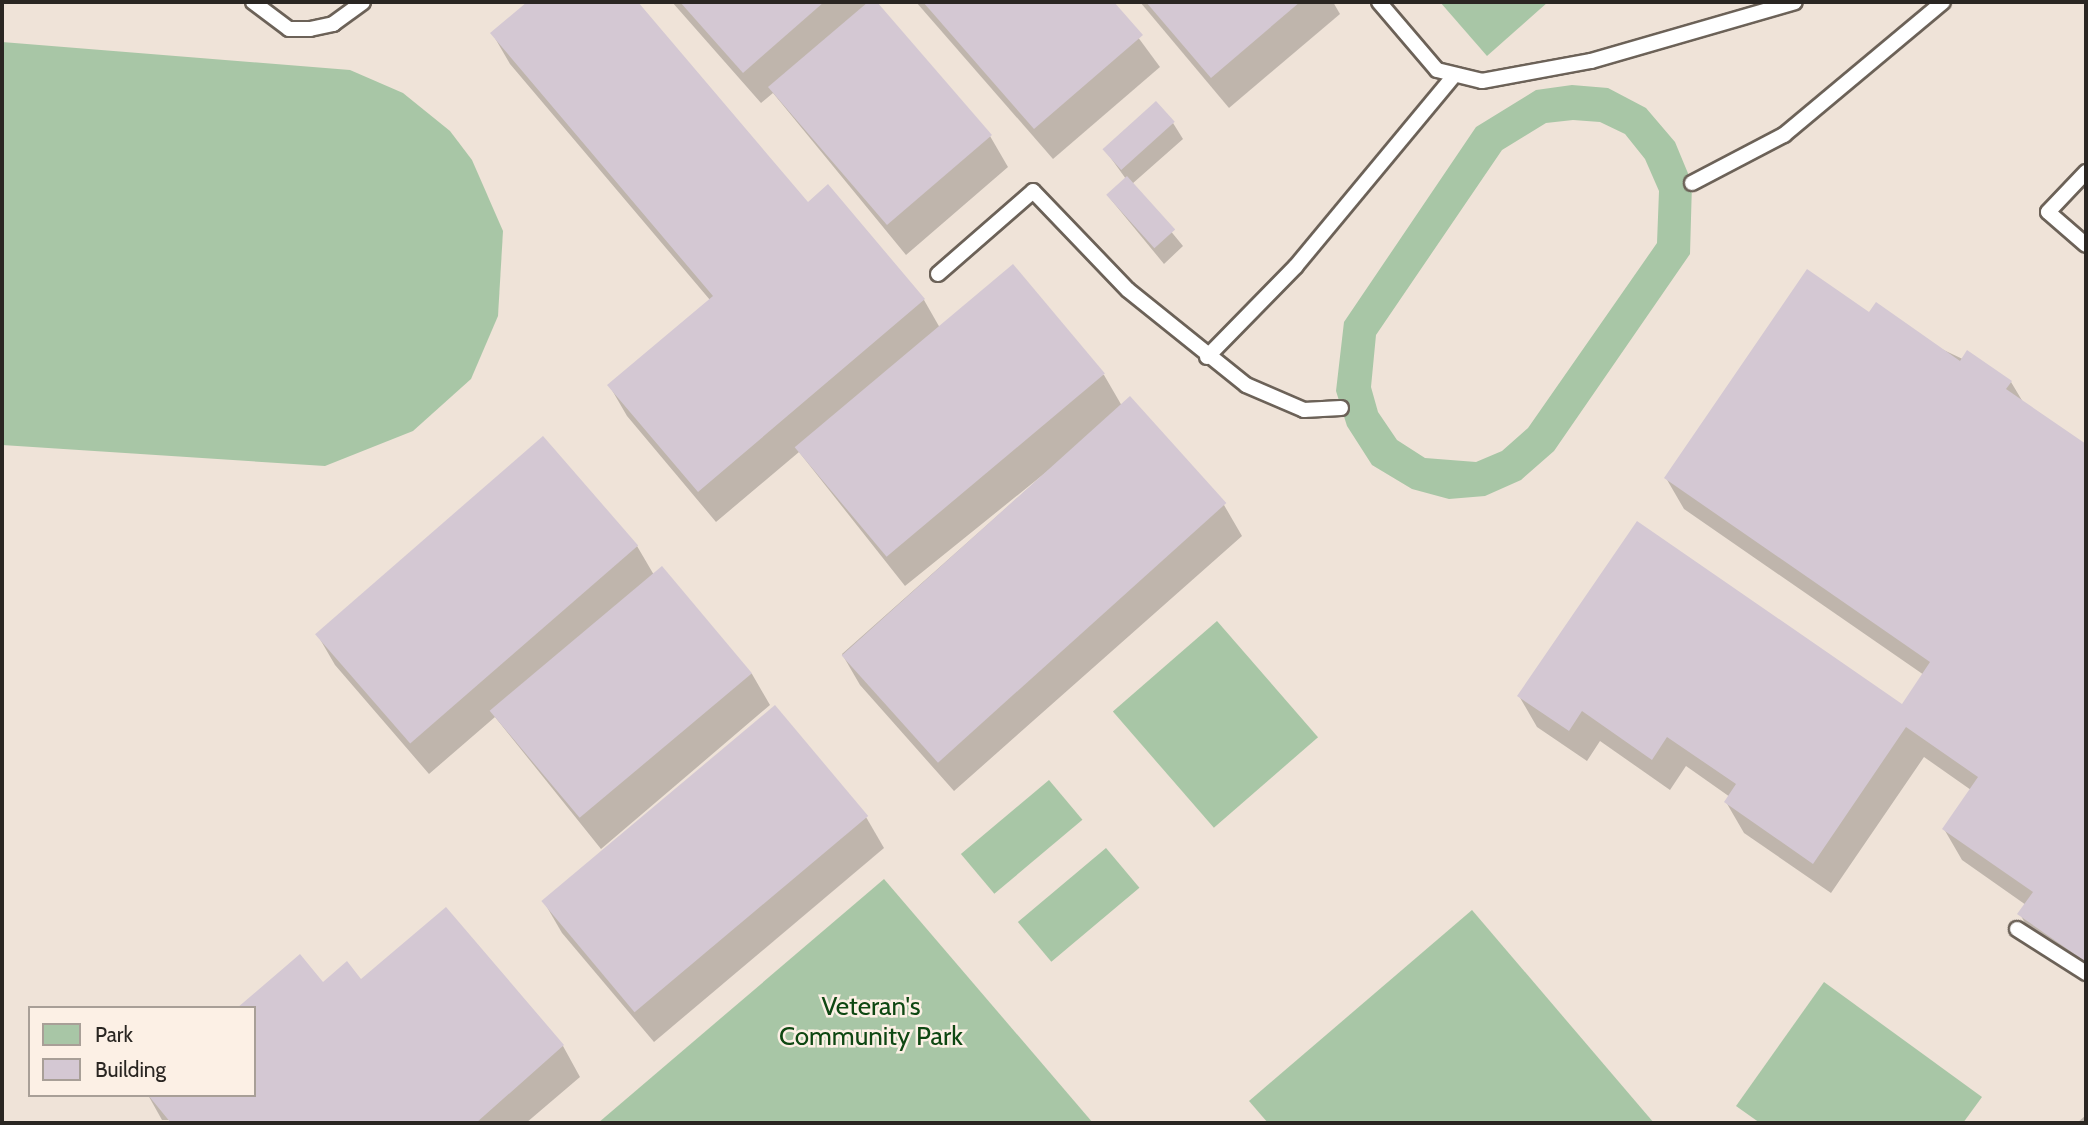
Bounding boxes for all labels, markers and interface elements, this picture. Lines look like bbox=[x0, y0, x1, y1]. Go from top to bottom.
park label: Veteran's Community Park bbox=[779, 991, 963, 1052]
legend bbox=[28, 1006, 256, 1097]
text: Park bbox=[95, 1022, 133, 1047]
text: Building bbox=[95, 1057, 166, 1082]

